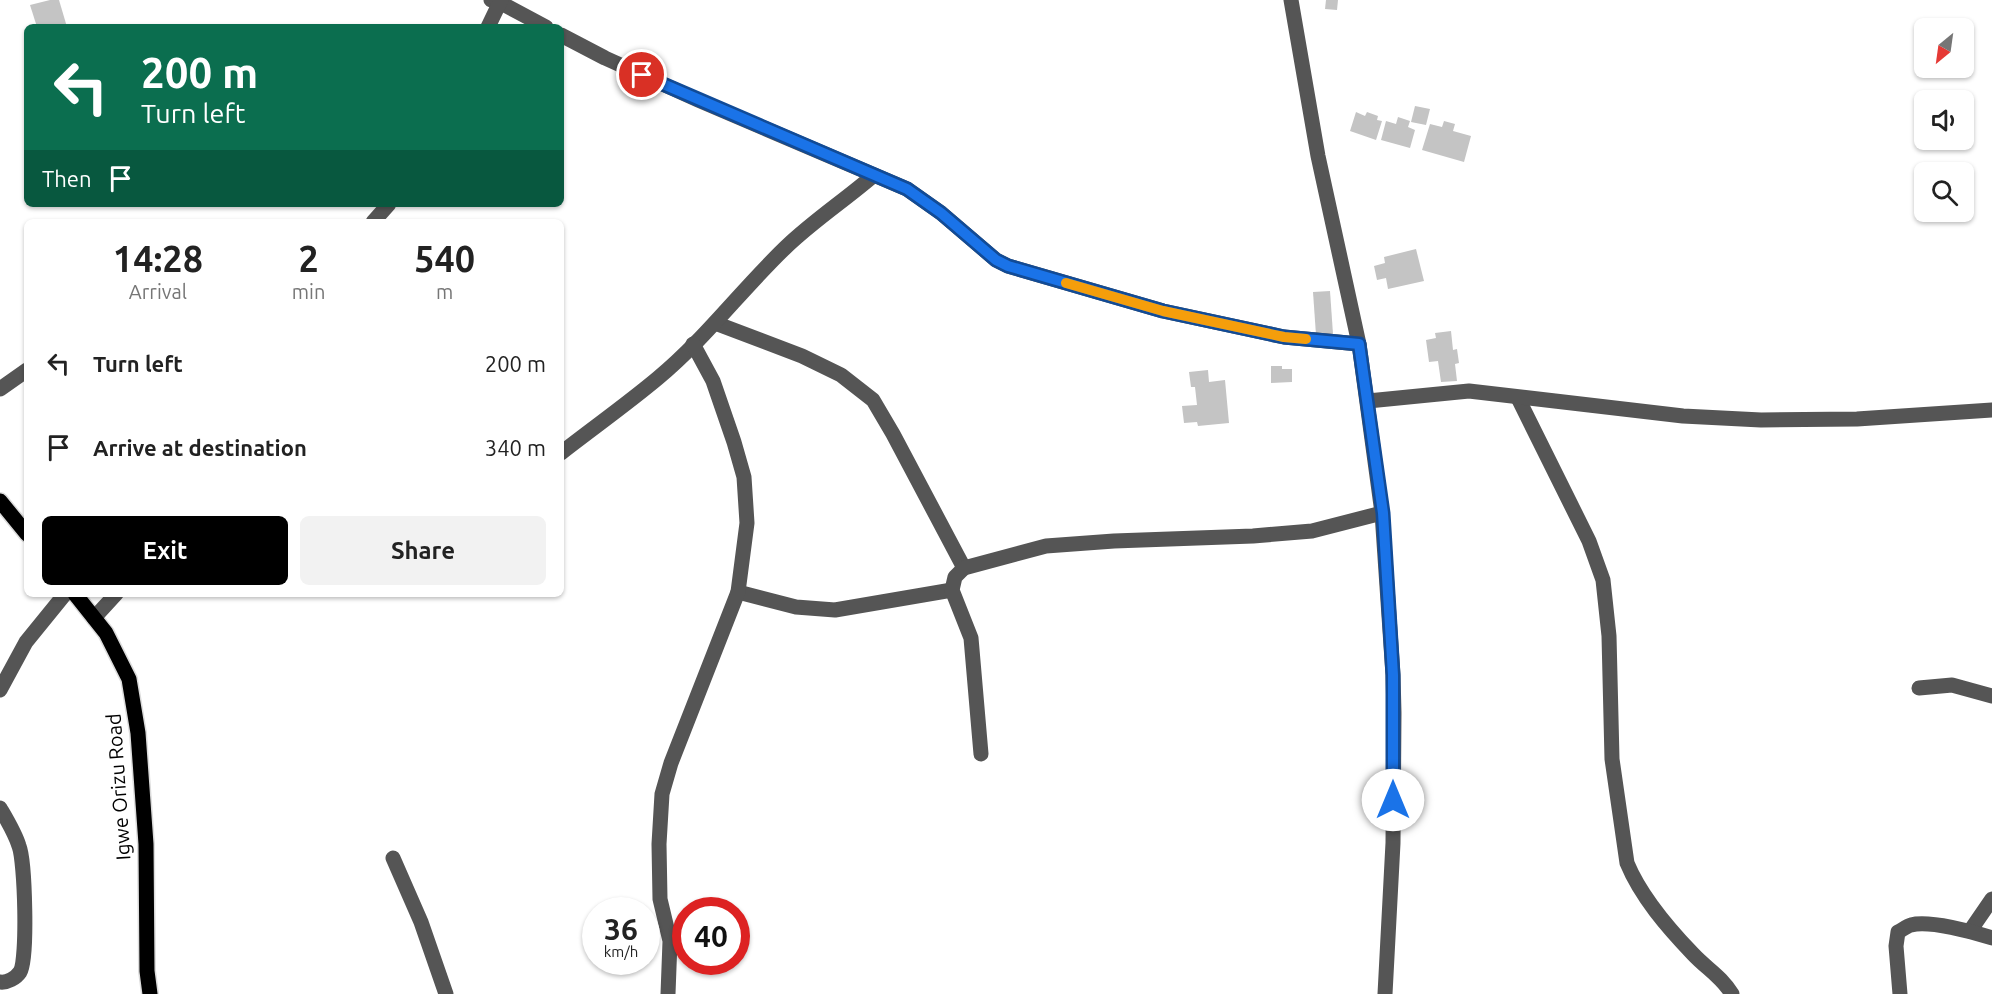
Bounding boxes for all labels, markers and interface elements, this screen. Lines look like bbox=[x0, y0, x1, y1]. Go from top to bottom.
north arrow bbox=[1914, 18, 1974, 78]
map controls bbox=[1914, 18, 1974, 222]
icon: left bbox=[42, 48, 120, 126]
text: 200 m bbox=[141, 49, 258, 96]
pin bbox=[616, 49, 667, 100]
icon: arrive bbox=[625, 58, 658, 91]
button: sound bbox=[1914, 90, 1974, 150]
text: Turn left bbox=[141, 98, 245, 128]
icon: arrive bbox=[104, 162, 137, 195]
button: search bbox=[1914, 162, 1974, 222]
text: Then bbox=[42, 166, 92, 191]
text: 14:28 bbox=[113, 238, 203, 279]
text: 2 bbox=[298, 238, 319, 279]
text: 540 bbox=[414, 238, 475, 279]
text: Arrival bbox=[129, 280, 187, 303]
text: min bbox=[292, 280, 325, 303]
text: m bbox=[436, 280, 453, 303]
icon: left bbox=[42, 347, 75, 380]
text: Turn left bbox=[93, 351, 183, 376]
text: 200 m bbox=[485, 351, 546, 376]
icon: arrive bbox=[42, 431, 75, 464]
text: Arrive at destination bbox=[93, 435, 307, 460]
text: 340 m bbox=[485, 435, 546, 460]
button: Exit bbox=[42, 516, 288, 585]
button: Share bbox=[300, 516, 546, 585]
street label: Igwe Orizu Road bbox=[101, 713, 135, 861]
position arrow bbox=[1361, 768, 1425, 832]
speed limit sign: 40 bbox=[672, 897, 750, 975]
text: 36 bbox=[604, 912, 638, 946]
text: km/h bbox=[604, 943, 638, 960]

